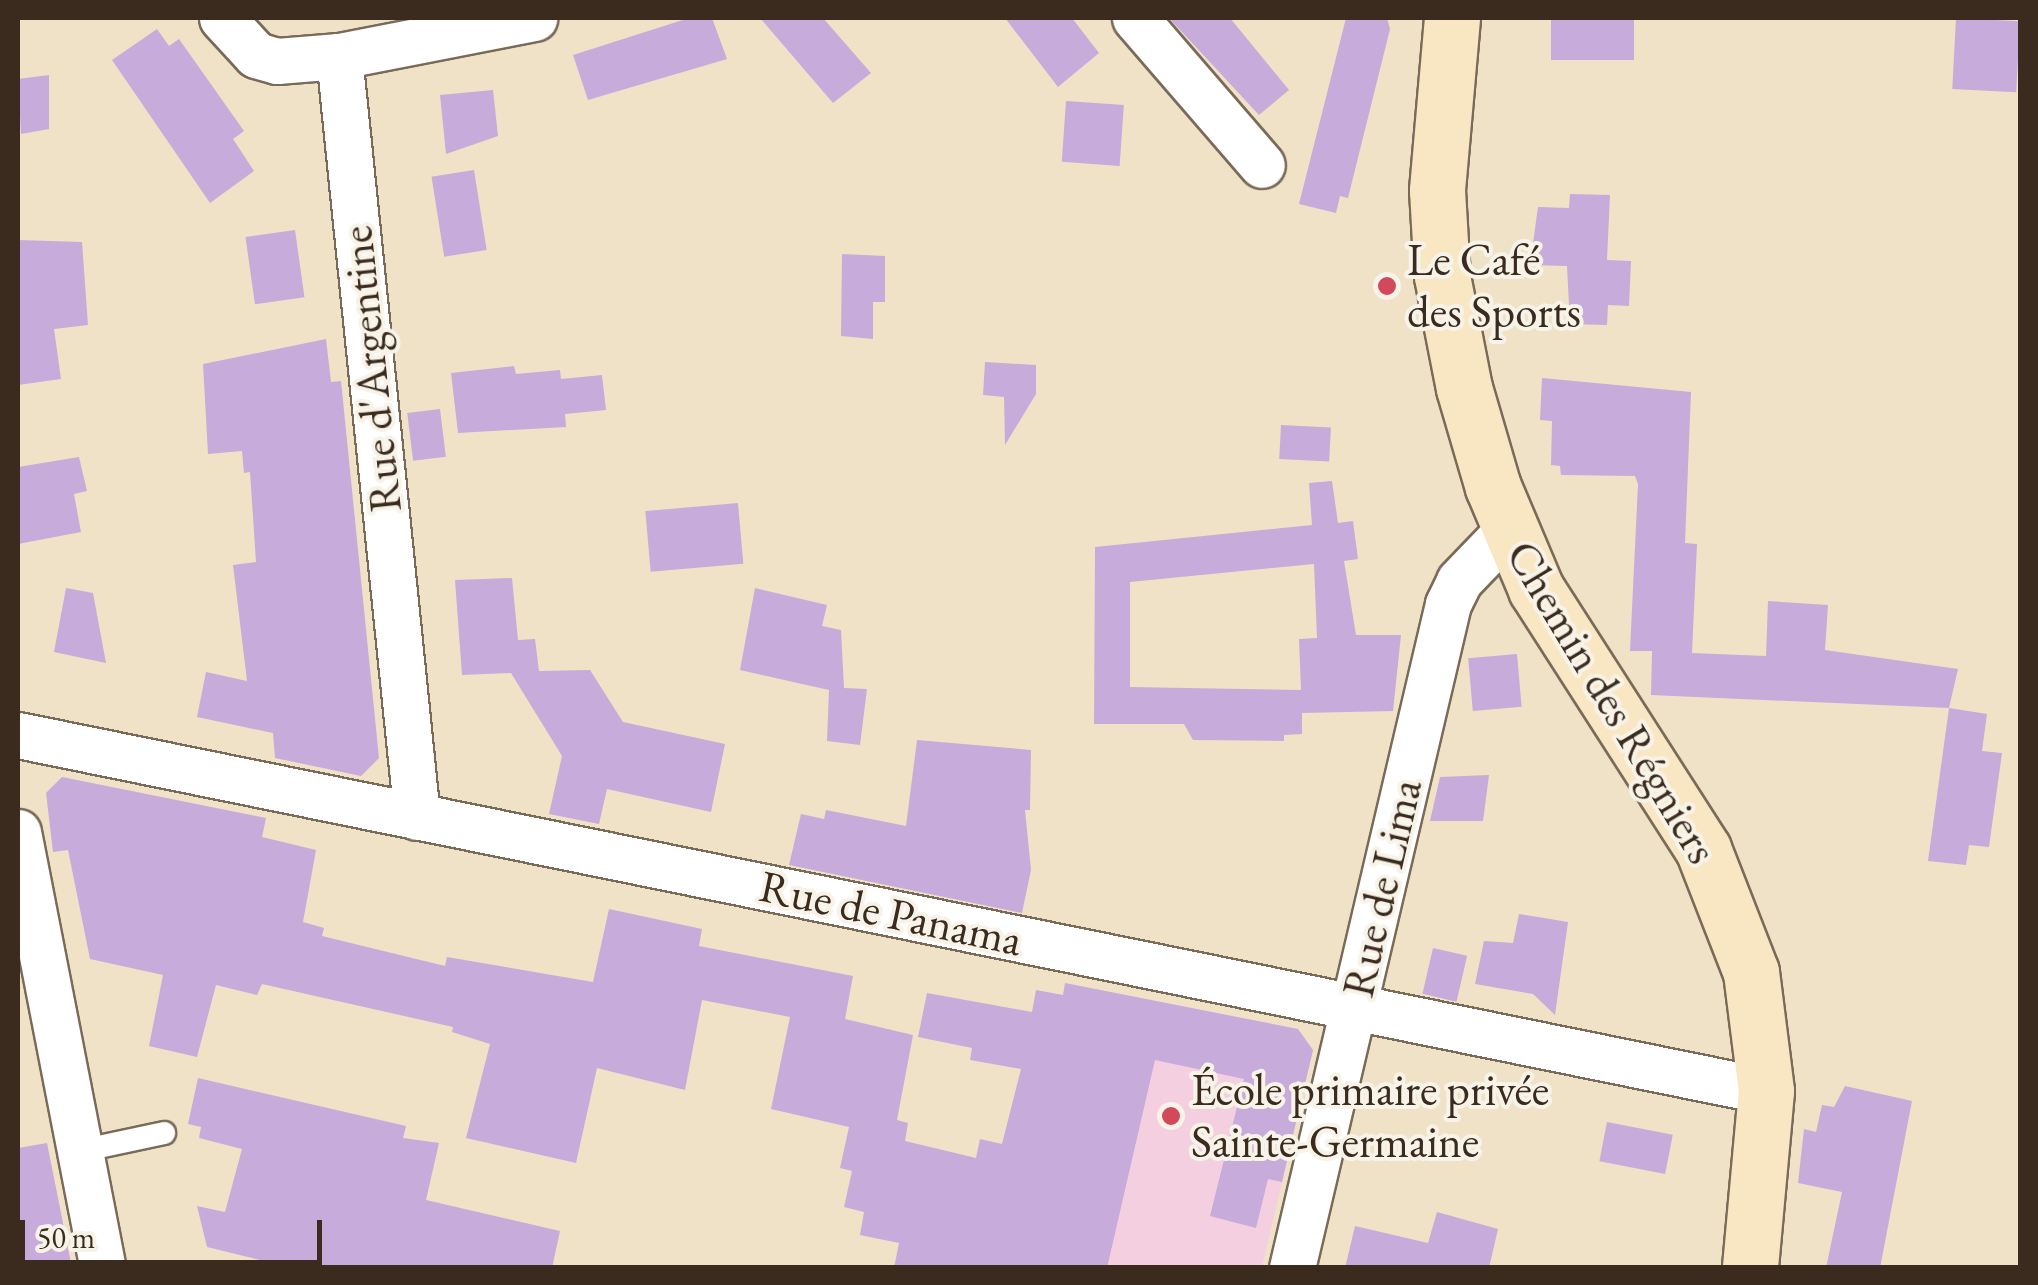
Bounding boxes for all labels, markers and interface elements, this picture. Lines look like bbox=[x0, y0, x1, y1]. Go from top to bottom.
street label: Rue d'Argentine bbox=[329, 223, 413, 515]
place label: Le Café des Sports bbox=[1407, 233, 1581, 339]
marker: Le Café des Sports bbox=[1376, 275, 1398, 297]
street label: Chemin des Régniers bbox=[1494, 531, 1730, 873]
street label: Rue de Lima bbox=[1331, 774, 1433, 1002]
street label: Rue de Panama bbox=[755, 859, 1027, 967]
place label: École primaire privée Sainte-Germaine bbox=[1191, 1063, 1549, 1169]
marker: École primaire privée Sainte-Germaine bbox=[1160, 1105, 1182, 1127]
scale bar bbox=[25, 1200, 328, 1262]
text: 50 m bbox=[37, 1218, 95, 1257]

